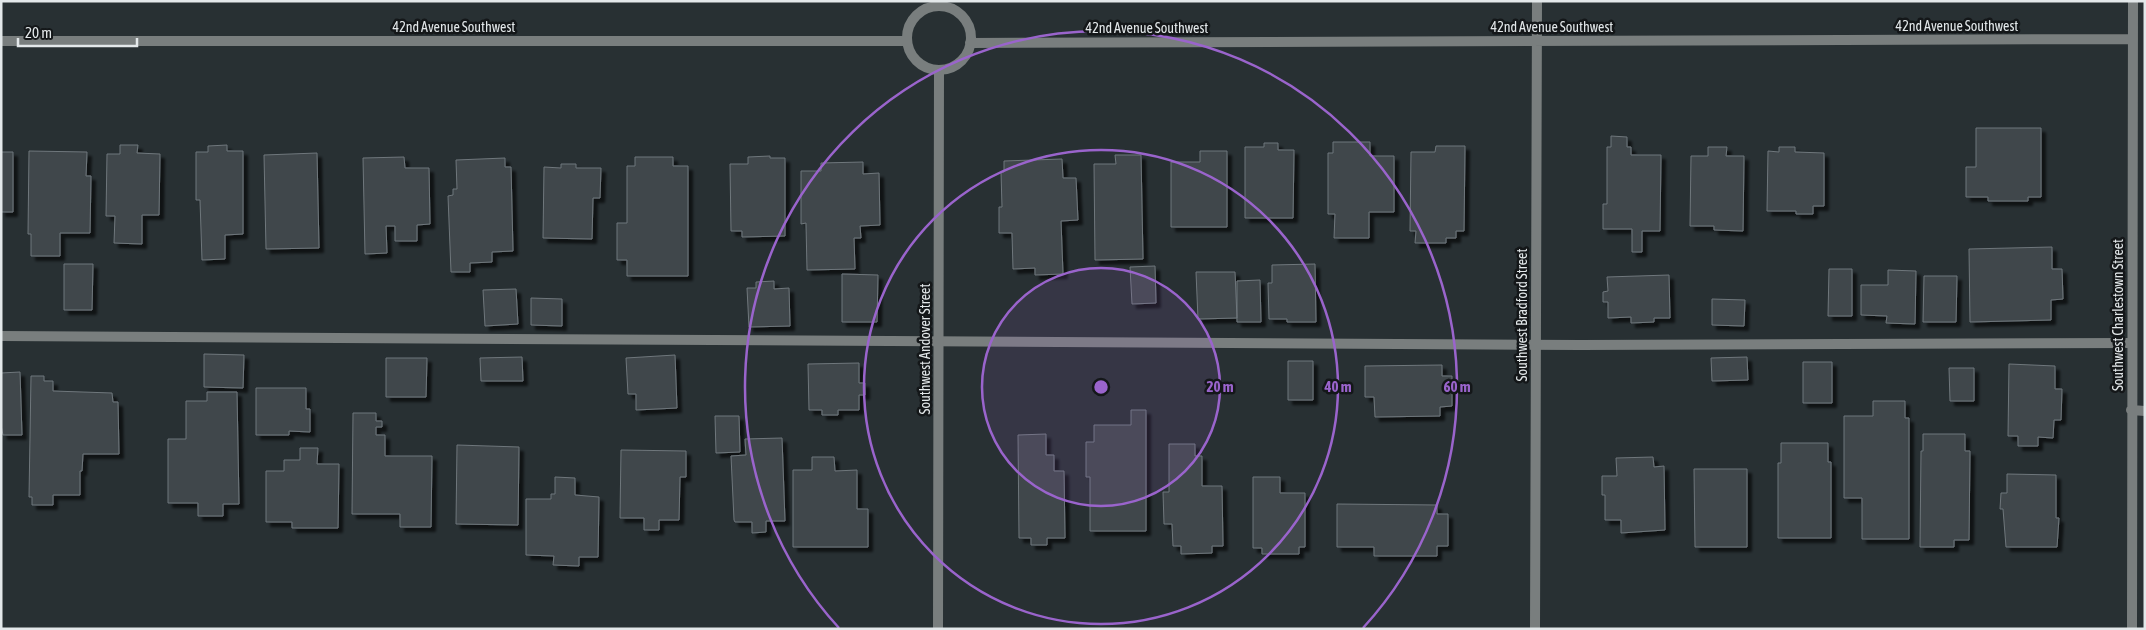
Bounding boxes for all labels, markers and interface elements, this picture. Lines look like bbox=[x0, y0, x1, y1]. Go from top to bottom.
scale bar bbox=[18, 15, 136, 47]
street label: 42nd Avenue Southwest bbox=[1896, 18, 2018, 34]
street label: 42nd Avenue Southwest bbox=[393, 19, 515, 35]
street label: 42nd Avenue Southwest bbox=[1491, 19, 1613, 35]
street label: 42nd Avenue Southwest bbox=[1086, 20, 1208, 36]
text: 20 m bbox=[25, 24, 52, 41]
street label: Southwest Charlestown Street bbox=[2110, 239, 2126, 391]
street label: Southwest Bradford Street bbox=[1514, 249, 1530, 382]
street label: Southwest Andover Street bbox=[917, 284, 933, 414]
centre of rings bbox=[1092, 378, 1110, 396]
text: 20 m bbox=[1207, 378, 1234, 395]
text: 40 m bbox=[1324, 378, 1352, 395]
text: 60 m bbox=[1444, 378, 1471, 395]

